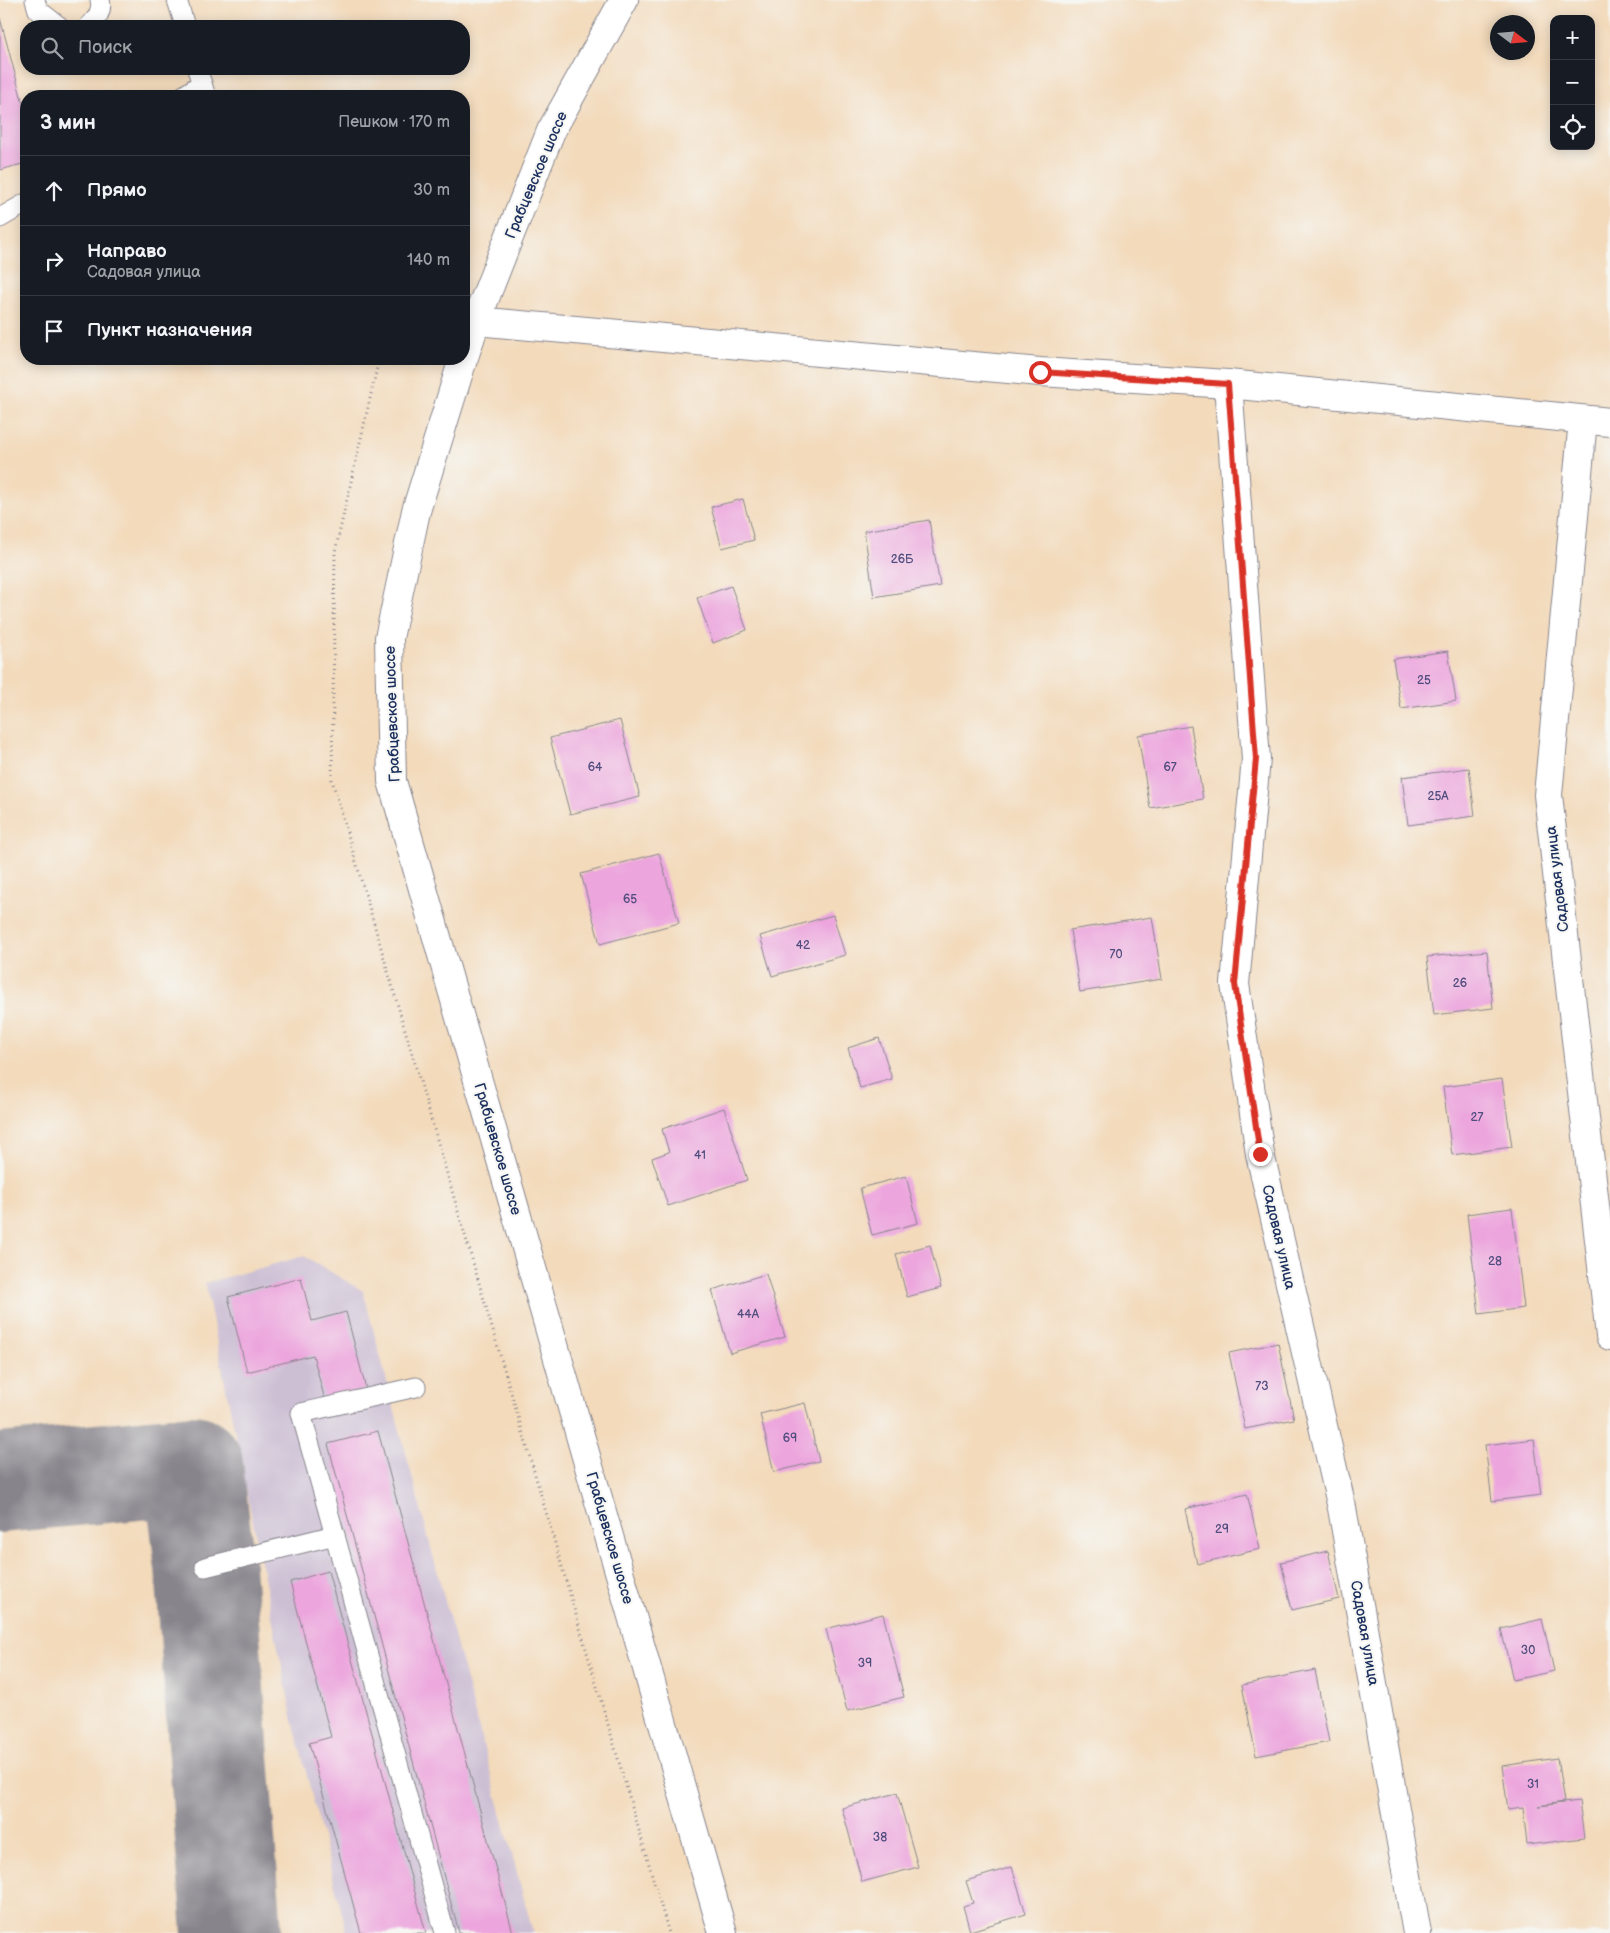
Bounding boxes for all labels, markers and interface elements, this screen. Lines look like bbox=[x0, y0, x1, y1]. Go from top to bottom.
north arrow bbox=[1490, 15, 1535, 60]
map controls bbox=[1550, 15, 1595, 150]
button: + bbox=[1550, 15, 1595, 60]
search box bbox=[20, 20, 470, 75]
icon: search bbox=[38, 34, 66, 62]
text: Поиск bbox=[78, 36, 132, 59]
button: − bbox=[1550, 60, 1595, 105]
button: locate bbox=[1550, 105, 1595, 150]
street label: Грабцевское шоссе bbox=[501, 109, 572, 242]
text: 3 мин bbox=[40, 110, 96, 135]
text: Пешком · 170 m bbox=[338, 113, 450, 132]
icon: ahead bbox=[40, 177, 68, 205]
text: Прямо bbox=[87, 179, 147, 202]
text: 30 m bbox=[413, 181, 450, 200]
text: Направо bbox=[87, 240, 167, 263]
icon: right bbox=[40, 247, 68, 275]
text: 140 m bbox=[407, 251, 450, 270]
text: Садовая улица bbox=[87, 263, 201, 282]
icon: arrive bbox=[40, 317, 68, 345]
text: Пункт назначения bbox=[87, 319, 252, 342]
route start bbox=[1029, 361, 1052, 384]
house number: 26Б bbox=[891, 552, 914, 567]
street label: Грабцевское шоссе bbox=[381, 645, 404, 783]
house number: 25 bbox=[1417, 673, 1431, 688]
house number: 64 bbox=[588, 760, 603, 775]
house number: 67 bbox=[1163, 760, 1177, 775]
house number: 25А bbox=[1427, 789, 1449, 804]
street label: Садовая улица bbox=[1542, 825, 1573, 933]
house number: 65 bbox=[623, 892, 637, 907]
house number: 42 bbox=[796, 938, 810, 953]
house number: 70 bbox=[1110, 947, 1122, 962]
house number: 26 bbox=[1453, 976, 1467, 991]
street label: Грабцевское шоссе bbox=[470, 1081, 525, 1217]
house number: 27 bbox=[1471, 1110, 1484, 1125]
route end bbox=[1249, 1143, 1272, 1166]
house number: 41 bbox=[694, 1148, 706, 1163]
street label: Садовая улица bbox=[1257, 1183, 1300, 1291]
house number: 28 bbox=[1488, 1254, 1502, 1269]
house number: 44А bbox=[737, 1307, 760, 1322]
house number: 73 bbox=[1255, 1379, 1269, 1394]
house number: 69 bbox=[783, 1431, 797, 1446]
street label: Грабцевское шоссе bbox=[582, 1470, 637, 1606]
house number: 29 bbox=[1215, 1522, 1229, 1537]
street label: Садовая улица bbox=[1346, 1579, 1383, 1687]
house number: 30 bbox=[1521, 1643, 1535, 1658]
house number: 39 bbox=[858, 1656, 872, 1671]
house number: 31 bbox=[1527, 1777, 1539, 1792]
house number: 38 bbox=[873, 1830, 887, 1845]

